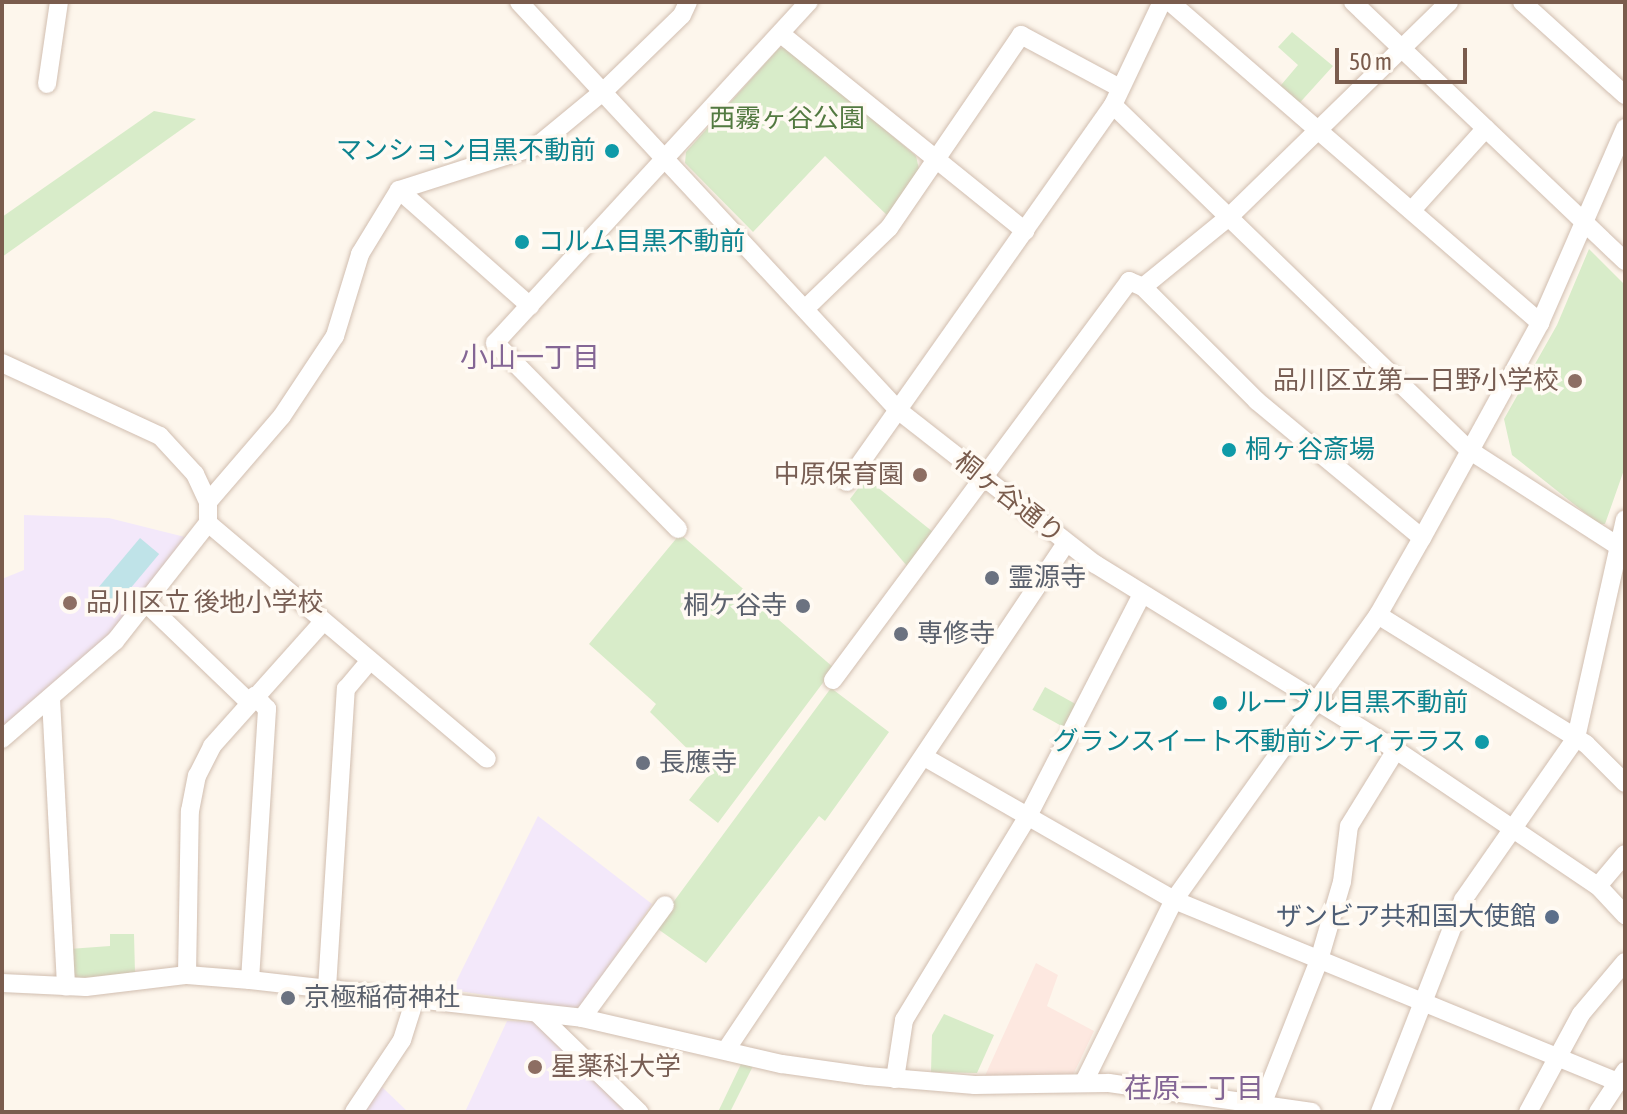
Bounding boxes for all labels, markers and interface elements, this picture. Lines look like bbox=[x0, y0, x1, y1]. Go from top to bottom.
scale bar bbox=[1339, 32, 1471, 82]
text: 50 m bbox=[1349, 48, 1392, 75]
park label: 西霧ヶ谷公園 bbox=[709, 103, 865, 135]
place label: マンション目黒不動前 bbox=[336, 135, 596, 167]
marker: マンション目黒不動前 bbox=[603, 142, 621, 160]
place label: コルム目黒不動前 bbox=[538, 226, 746, 258]
marker: コルム目黒不動前 bbox=[513, 233, 531, 251]
district label: 小山一丁目 bbox=[460, 340, 600, 374]
place label: 品川区立第一日野小学校 bbox=[1273, 365, 1559, 397]
marker: 品川区立第一日野小学校 bbox=[1566, 372, 1584, 390]
place label: 桐ヶ谷斎場 bbox=[1245, 434, 1375, 466]
marker: 桐ヶ谷斎場 bbox=[1220, 441, 1238, 459]
street label: 桐ヶ谷通り bbox=[948, 446, 1070, 550]
place label: 中原保育園 bbox=[774, 459, 904, 491]
marker: 中原保育園 bbox=[911, 466, 929, 484]
place label: 霊源寺 bbox=[1008, 562, 1086, 594]
marker: 霊源寺 bbox=[983, 569, 1001, 587]
place label: 品川区立 後地小学校 bbox=[86, 587, 324, 619]
place label: 桐ケ谷寺 bbox=[683, 590, 787, 622]
marker: 品川区立 後地小学校 bbox=[61, 594, 79, 612]
marker: 桐ケ谷寺 bbox=[794, 597, 812, 615]
place label: 専修寺 bbox=[917, 618, 995, 650]
marker: 専修寺 bbox=[892, 625, 910, 643]
place label: ルーブル目黒不動前 bbox=[1236, 687, 1470, 719]
marker: ルーブル目黒不動前 bbox=[1211, 694, 1229, 712]
place label: グランスイート不動前シティテラス bbox=[1050, 726, 1466, 758]
marker: グランスイート不動前シティテラス bbox=[1473, 733, 1491, 751]
place label: 長應寺 bbox=[659, 747, 737, 779]
marker: 長應寺 bbox=[634, 754, 652, 772]
place label: ザンビア共和国大使館 bbox=[1276, 901, 1536, 933]
marker: ザンビア共和国大使館 bbox=[1543, 908, 1561, 926]
place label: 京極稲荷神社 bbox=[304, 982, 460, 1014]
marker: 京極稲荷神社 bbox=[279, 989, 297, 1007]
place label: 星薬科大学 bbox=[551, 1051, 681, 1083]
marker: 星薬科大学 bbox=[526, 1058, 544, 1076]
district label: 荏原一丁目 bbox=[1124, 1071, 1264, 1105]

